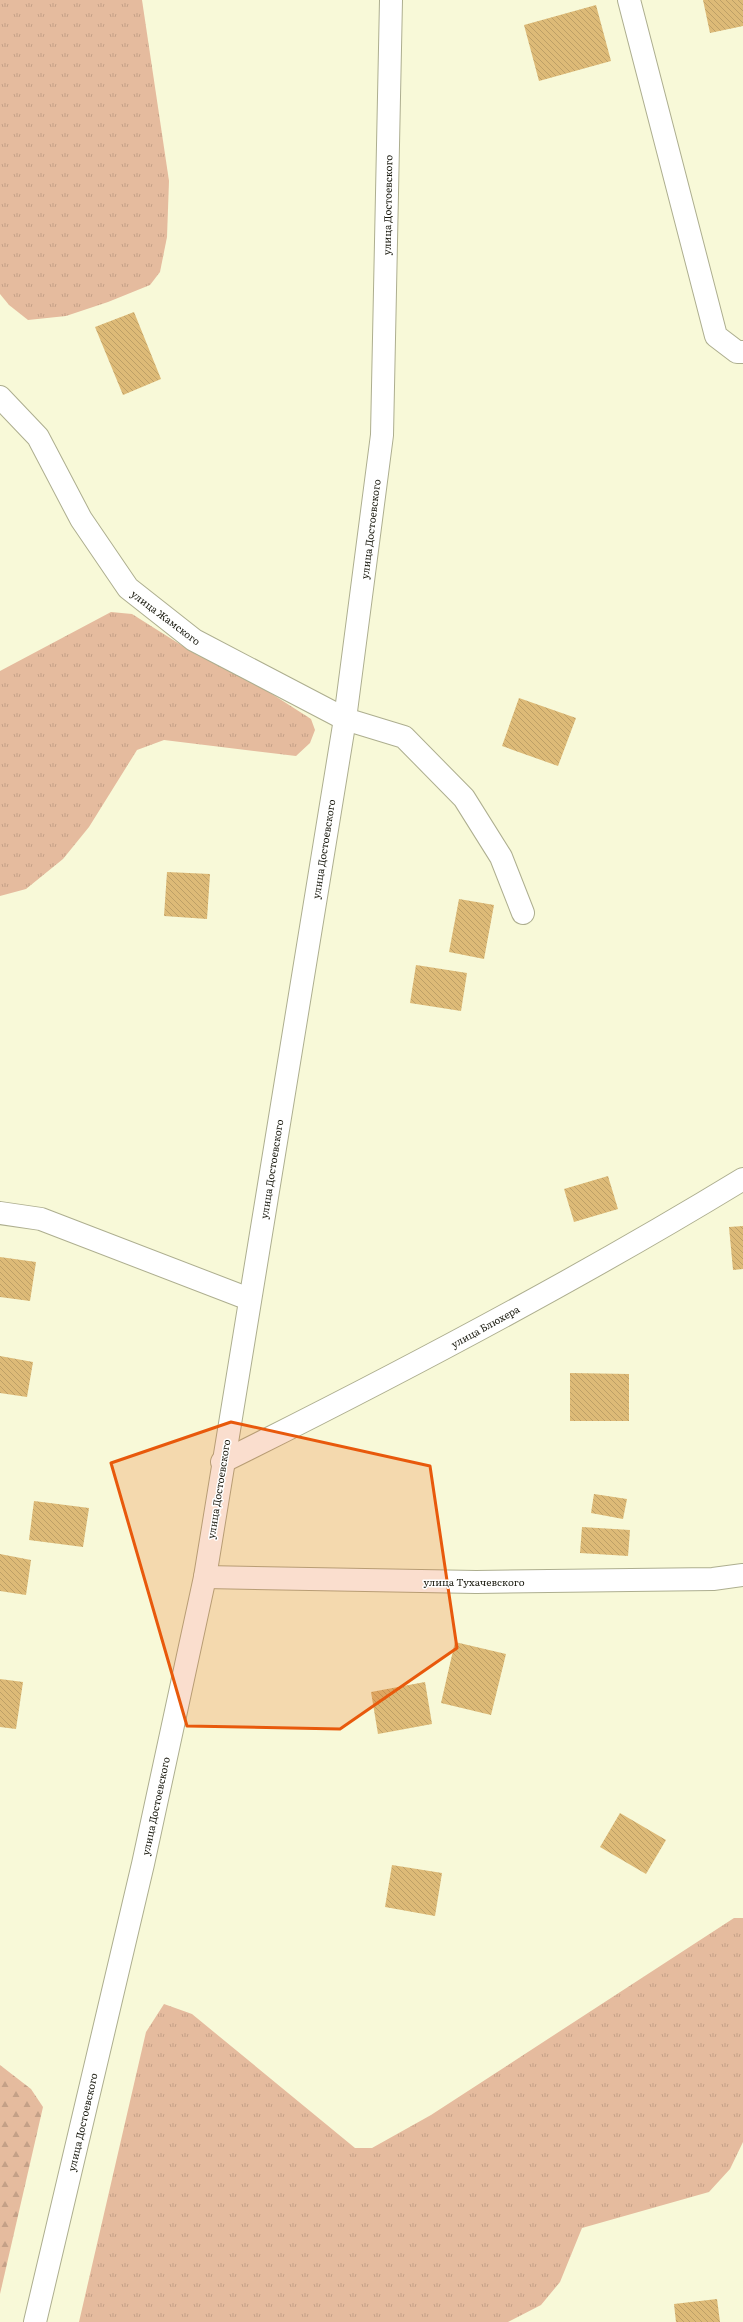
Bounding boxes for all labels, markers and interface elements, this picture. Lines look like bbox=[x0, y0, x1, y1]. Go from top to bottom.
street label: улица Достоевского bbox=[379, 154, 395, 255]
street label: улица Достоевского bbox=[356, 478, 384, 580]
street label: улица Жамского bbox=[128, 586, 204, 648]
street label: улица Достоевского bbox=[308, 798, 338, 900]
street label: улица Достоевского bbox=[256, 1118, 286, 1220]
street label: улица Блюхера bbox=[448, 1301, 523, 1351]
street label: улица Достоевского bbox=[203, 1438, 233, 1540]
street label: улица Тухачевского bbox=[423, 1574, 525, 1589]
street label: улица Достоевского bbox=[137, 1755, 173, 1857]
street label: улица Достоевского bbox=[63, 2071, 101, 2173]

